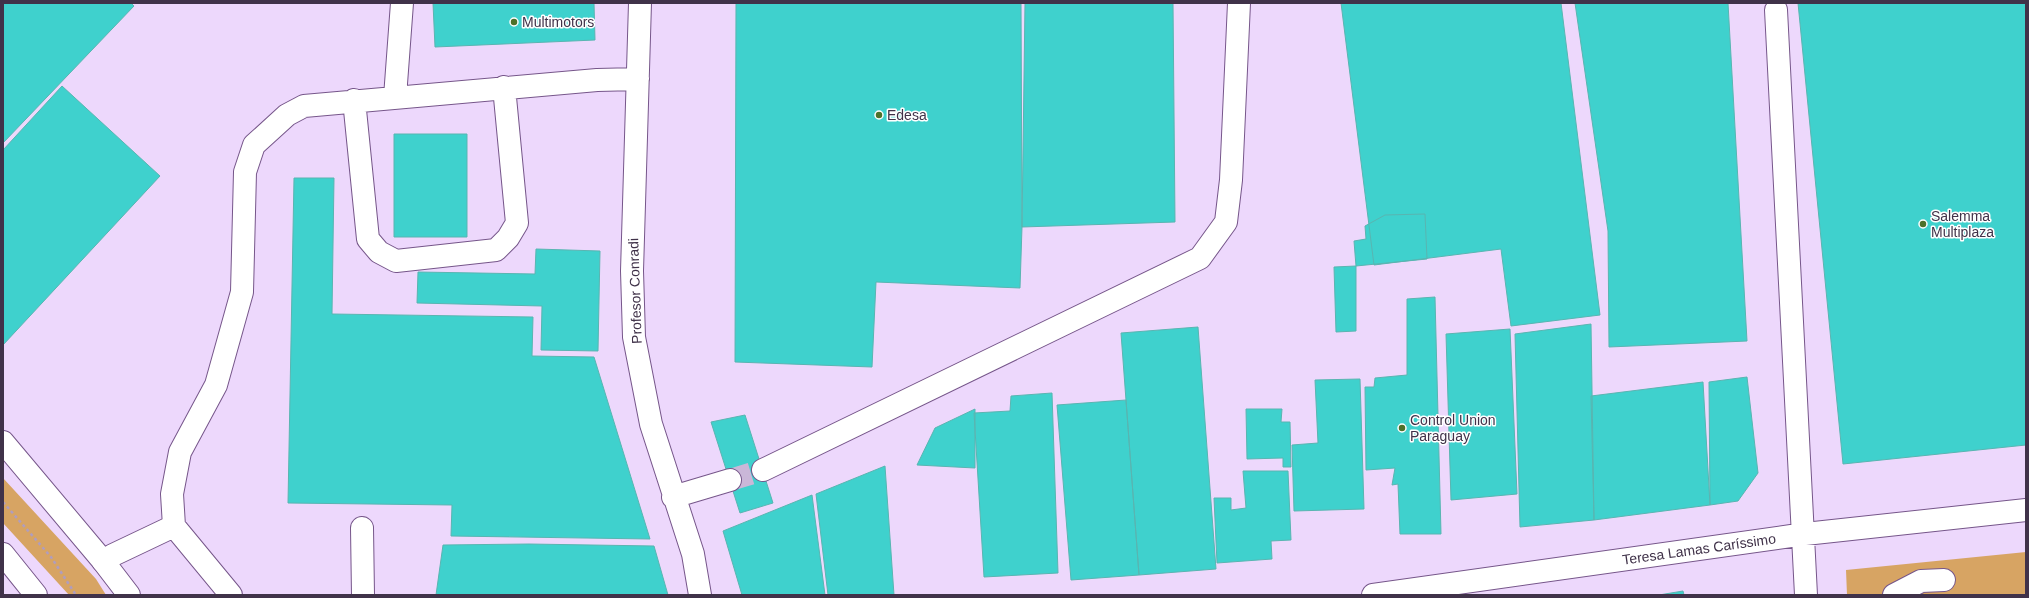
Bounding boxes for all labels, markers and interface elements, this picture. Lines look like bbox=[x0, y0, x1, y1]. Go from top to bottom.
place label: Multimotors bbox=[522, 14, 594, 30]
marker: Multimotors bbox=[509, 17, 519, 27]
place label: Edesa bbox=[887, 107, 927, 123]
marker: Edesa bbox=[874, 110, 884, 120]
place label: Salemma Multiplaza bbox=[1931, 208, 1994, 240]
marker: Salemma Multiplaza bbox=[1918, 219, 1928, 229]
street label: Profesor Conradi bbox=[625, 238, 645, 344]
place label: Control Union Paraguay bbox=[1410, 412, 1496, 444]
marker: Control Union Paraguay bbox=[1397, 423, 1407, 433]
street label: Teresa Lamas Caríssimo bbox=[1621, 530, 1777, 568]

